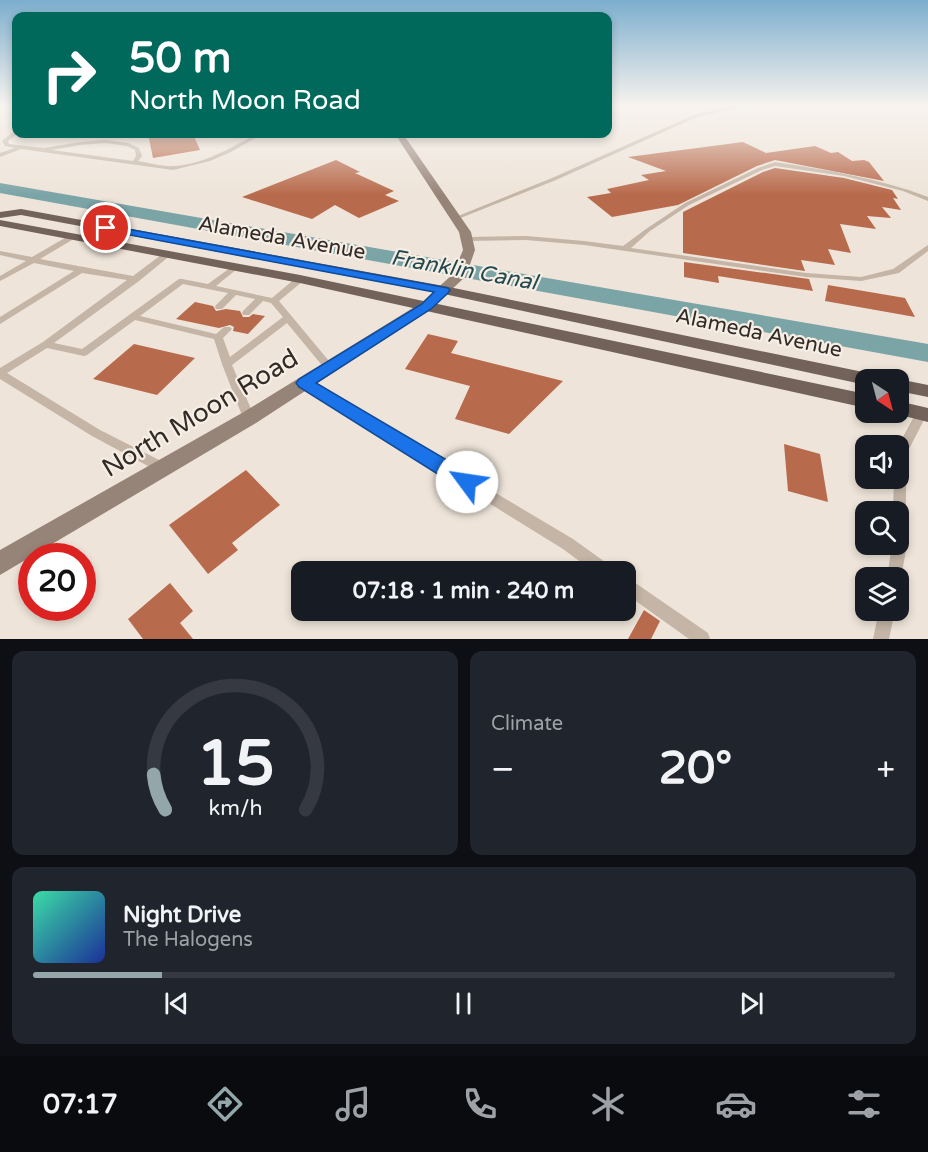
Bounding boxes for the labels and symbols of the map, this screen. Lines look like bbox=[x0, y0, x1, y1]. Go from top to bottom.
pin bbox=[80, 202, 131, 253]
street label: Alameda Avenue bbox=[196, 211, 368, 265]
water label: Franklin Canal bbox=[389, 244, 542, 296]
street label: Alameda Avenue bbox=[674, 303, 845, 363]
street label: North Moon Road bbox=[96, 342, 304, 484]
north arrow bbox=[855, 369, 909, 423]
position arrow bbox=[435, 450, 499, 514]
speed limit sign: 20 bbox=[18, 543, 96, 621]

